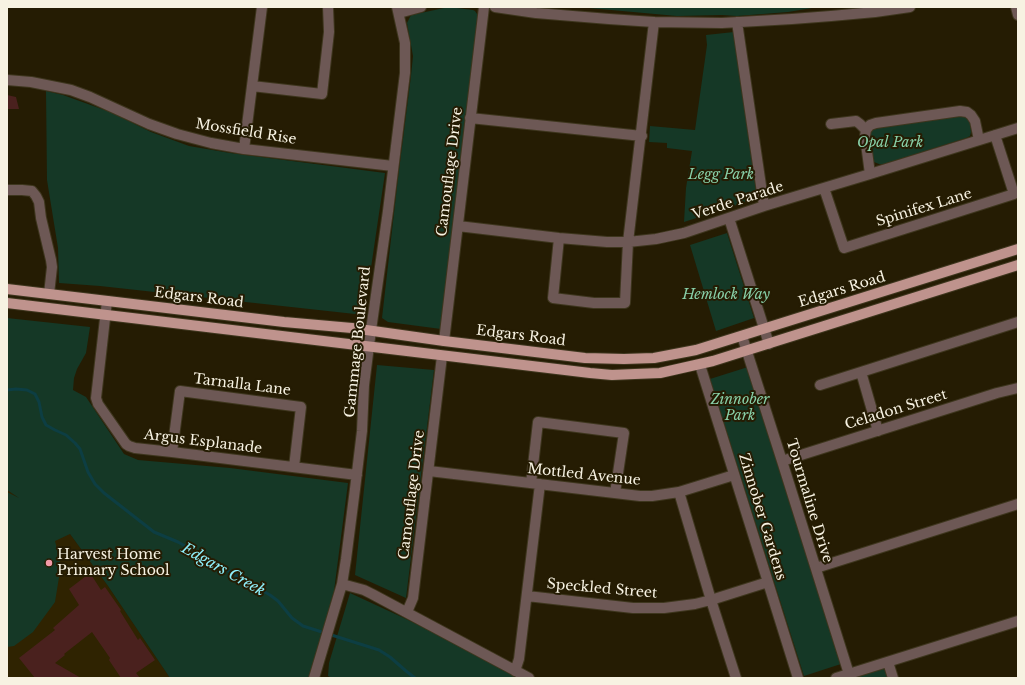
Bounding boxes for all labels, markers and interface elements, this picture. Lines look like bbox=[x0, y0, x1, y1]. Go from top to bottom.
street label: Camouflage Drive bbox=[434, 106, 466, 238]
street label: Mossfield Rise bbox=[194, 116, 298, 148]
park label: Opal Park bbox=[857, 135, 923, 151]
park label: Legg Park bbox=[688, 167, 754, 183]
street label: Verde Parade bbox=[690, 178, 786, 224]
street label: Spinifex Lane bbox=[874, 185, 974, 231]
street label: Gammage Boulevard bbox=[342, 266, 374, 418]
street label: Edgars Road bbox=[796, 269, 888, 311]
street label: Edgars Road bbox=[153, 284, 245, 312]
park label: Hemlock Way bbox=[682, 287, 770, 303]
street label: Edgars Road bbox=[475, 322, 567, 350]
street label: Tarnalla Lane bbox=[192, 371, 292, 399]
street label: Celadon Street bbox=[843, 386, 949, 434]
park label: Zinnober Park bbox=[710, 392, 770, 424]
street label: Argus Esplanade bbox=[143, 426, 263, 458]
street label: Camouflage Drive bbox=[396, 429, 428, 561]
street label: Tourmaline Drive bbox=[782, 437, 836, 565]
street label: Zinnober Gardens bbox=[735, 452, 789, 582]
street label: Mottled Avenue bbox=[526, 461, 642, 489]
water label: Edgars Creek bbox=[178, 540, 268, 600]
place label: Harvest Home Primary School bbox=[57, 547, 170, 580]
marker: Harvest Home Primary School bbox=[44, 558, 54, 568]
street label: Speckled Street bbox=[546, 576, 658, 602]

